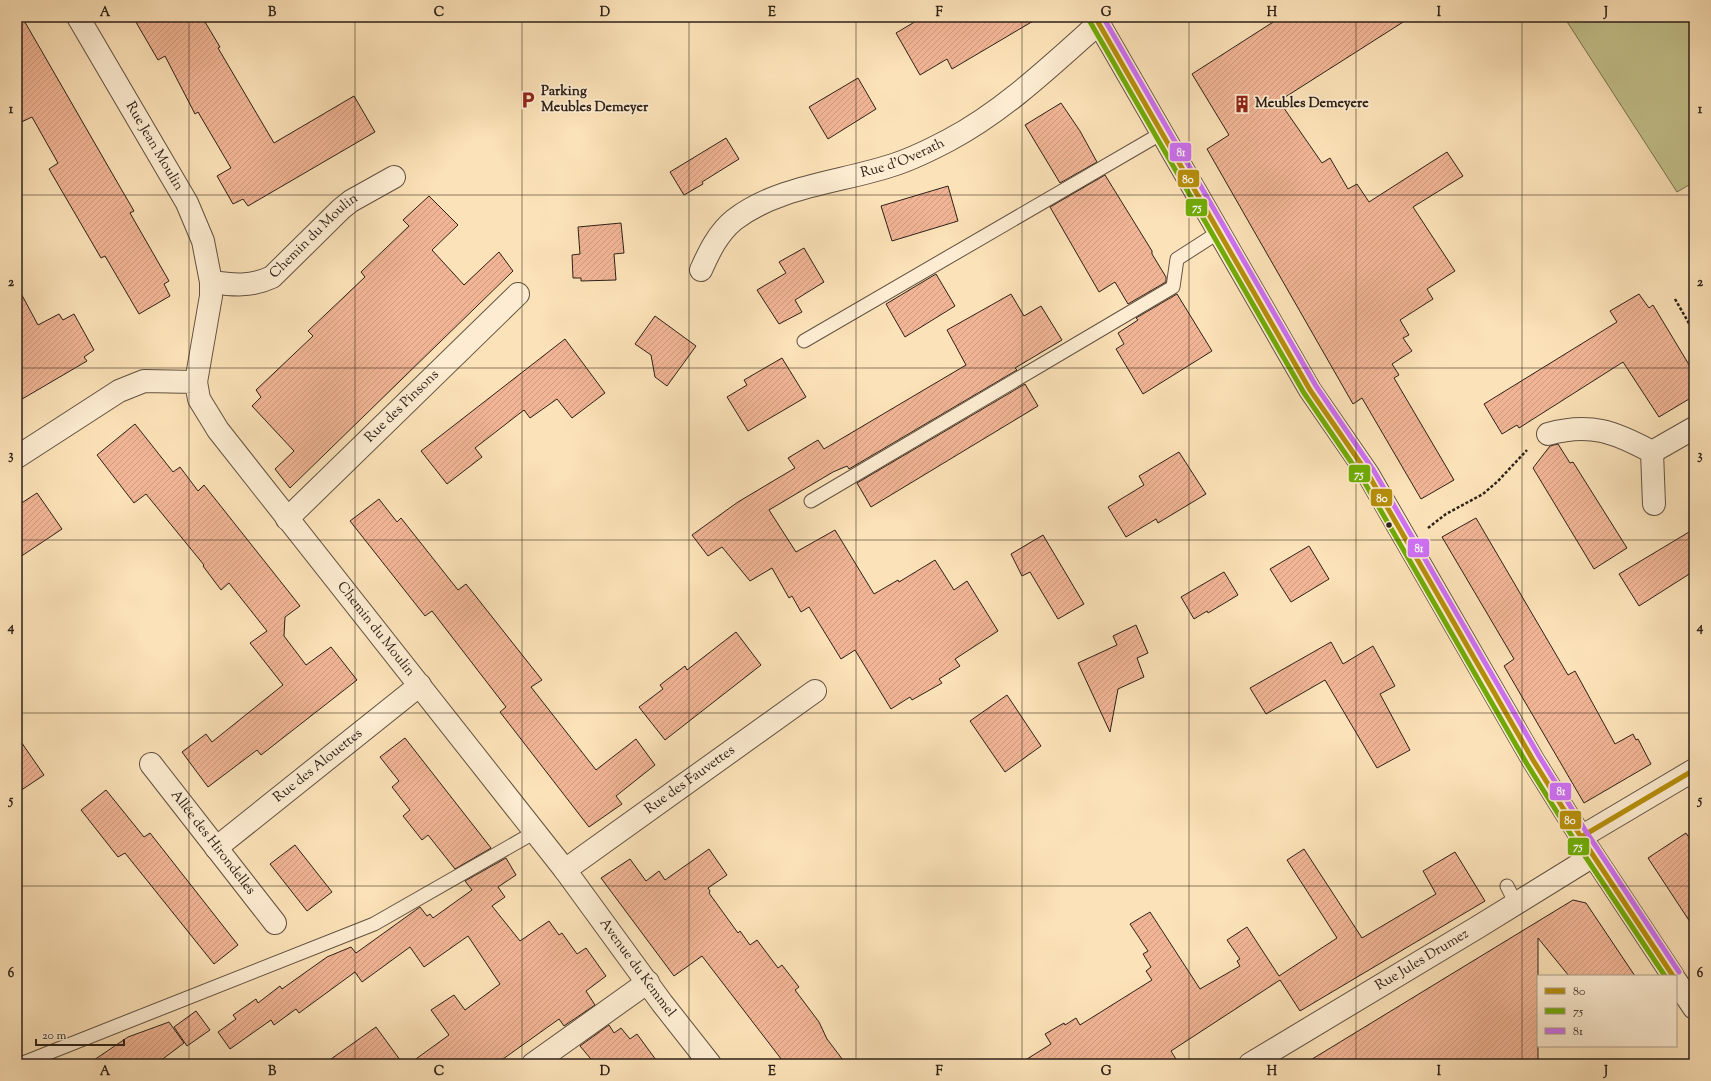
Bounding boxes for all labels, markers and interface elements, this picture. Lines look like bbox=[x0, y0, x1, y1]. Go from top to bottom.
text: A bbox=[100, 4, 111, 22]
text: B bbox=[268, 4, 277, 22]
text: C bbox=[434, 4, 444, 22]
text: D bbox=[600, 4, 610, 22]
text: E bbox=[768, 4, 776, 22]
text: F bbox=[935, 4, 943, 22]
text: G bbox=[1101, 4, 1112, 22]
text: H bbox=[1267, 4, 1278, 22]
text: I bbox=[1437, 4, 1442, 22]
text: J bbox=[1603, 4, 1608, 22]
place label: Parking Meubles Demeyer bbox=[541, 82, 649, 118]
parking icon: Parking Meubles Demeyer bbox=[518, 90, 538, 110]
building icon: Meubles Demeyere bbox=[1232, 94, 1252, 114]
place label: Meubles Demeyere bbox=[1255, 94, 1369, 114]
street label: Rue Jean Moulin bbox=[120, 98, 188, 195]
text: 1 bbox=[9, 101, 14, 119]
text: 1 bbox=[1698, 101, 1703, 119]
street label: Rue d'Overath bbox=[859, 134, 948, 184]
line badge: 81 bbox=[1169, 142, 1192, 162]
text: 81 bbox=[1176, 145, 1186, 161]
line badge: 80 bbox=[1177, 169, 1200, 188]
text: 80 bbox=[1182, 172, 1194, 188]
street label: Chemin du Moulin bbox=[265, 189, 362, 284]
line badge: 75 bbox=[1185, 198, 1208, 217]
text: 75 bbox=[1192, 200, 1202, 216]
text: 2 bbox=[8, 274, 15, 292]
text: 2 bbox=[1697, 274, 1704, 292]
street label: Rue des Pinsons bbox=[361, 366, 444, 448]
text: 3 bbox=[8, 447, 14, 465]
text: 3 bbox=[1697, 447, 1703, 465]
line badge: 75 bbox=[1348, 464, 1371, 483]
text: 75 bbox=[1354, 467, 1364, 483]
line badge: 80 bbox=[1370, 488, 1393, 507]
text: 80 bbox=[1376, 491, 1388, 507]
unlabelled marker bbox=[1384, 520, 1394, 530]
line badge: 81 bbox=[1407, 538, 1430, 558]
text: 81 bbox=[1414, 541, 1424, 557]
street label: Chemin du Moulin bbox=[331, 578, 419, 681]
text: 4 bbox=[7, 619, 15, 637]
text: 4 bbox=[1696, 619, 1704, 637]
street label: Rue des Alouettes bbox=[269, 724, 367, 808]
street label: Rue des Fauvettes bbox=[641, 741, 740, 820]
line badge: 81 bbox=[1549, 782, 1572, 801]
text: 81 bbox=[1556, 784, 1566, 800]
street label: Allée des Hirondelles bbox=[165, 786, 260, 899]
text: 5 bbox=[8, 792, 14, 810]
text: 5 bbox=[1697, 792, 1703, 810]
line badge: 80 bbox=[1559, 810, 1582, 830]
text: 80 bbox=[1564, 813, 1576, 829]
line badge: 75 bbox=[1567, 837, 1590, 856]
text: 75 bbox=[1573, 839, 1583, 855]
street label: Avenue du Kemmel bbox=[594, 915, 680, 1022]
street label: Rue Jules Drumez bbox=[1372, 925, 1473, 996]
text: 6 bbox=[8, 965, 15, 983]
text: 6 bbox=[1697, 965, 1704, 983]
legend bbox=[1537, 975, 1677, 1047]
text: 80 bbox=[1573, 983, 1585, 1001]
text: 75 bbox=[1573, 1003, 1583, 1021]
scale bar bbox=[36, 1021, 124, 1047]
text: 81 bbox=[1573, 1023, 1583, 1041]
text: 20 m bbox=[42, 1027, 67, 1045]
text: A bbox=[100, 1063, 111, 1081]
text: B bbox=[268, 1063, 277, 1081]
text: C bbox=[434, 1063, 444, 1081]
text: D bbox=[600, 1063, 610, 1081]
text: E bbox=[768, 1063, 776, 1081]
text: F bbox=[935, 1063, 943, 1081]
text: G bbox=[1101, 1063, 1112, 1081]
text: H bbox=[1267, 1063, 1278, 1081]
text: I bbox=[1437, 1063, 1442, 1081]
text: J bbox=[1603, 1063, 1608, 1081]

